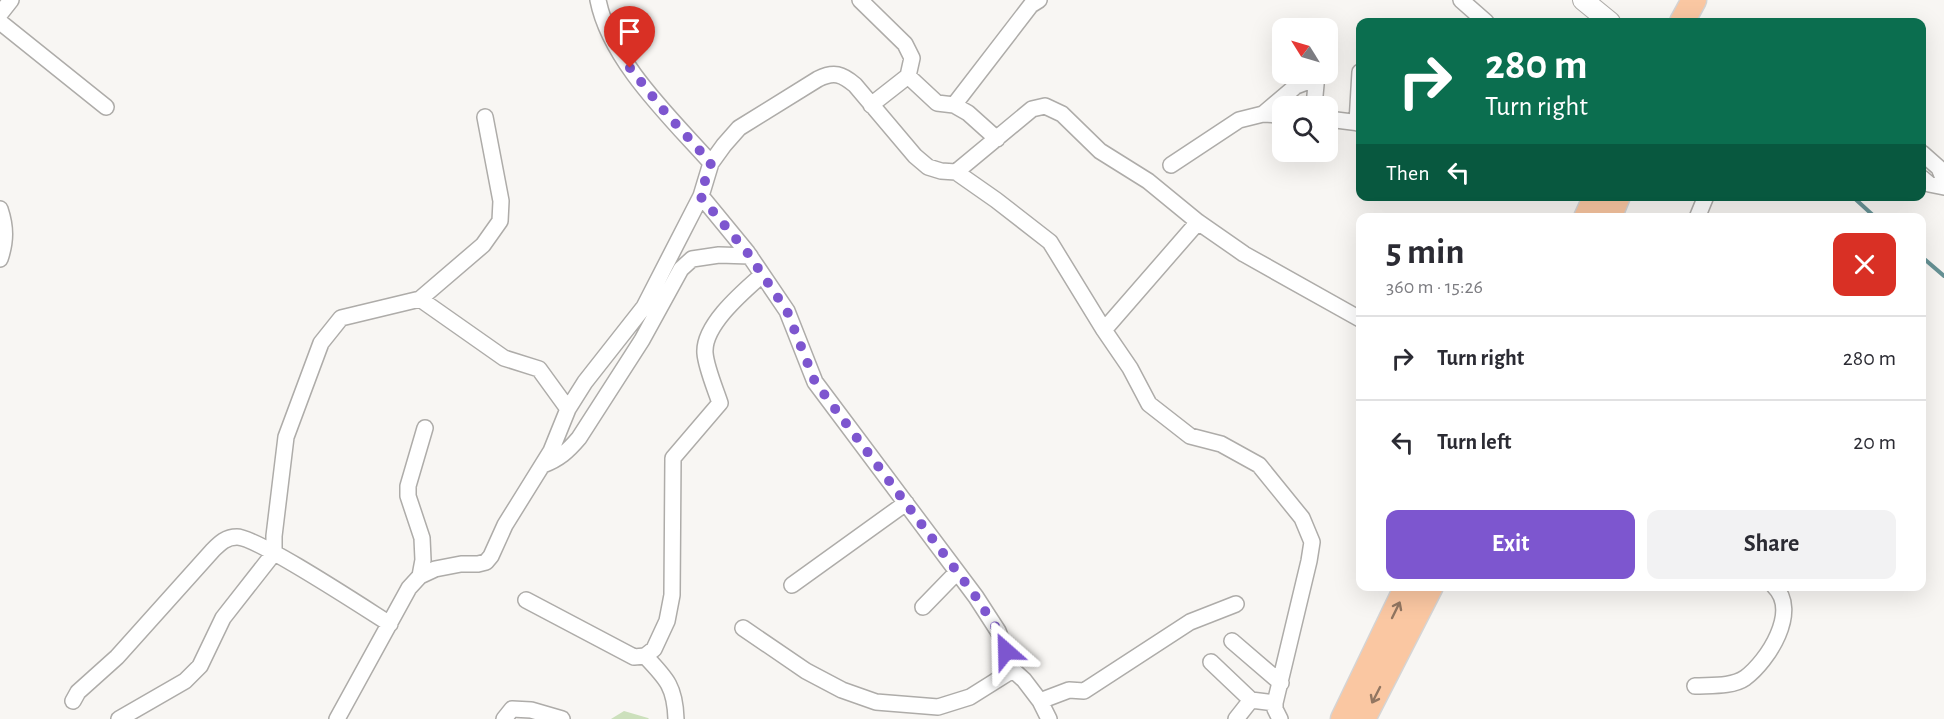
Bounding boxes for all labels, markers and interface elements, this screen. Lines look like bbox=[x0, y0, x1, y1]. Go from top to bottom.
pin bbox=[604, 6, 655, 68]
icon: arrive bbox=[613, 15, 646, 48]
north arrow bbox=[1272, 18, 1338, 84]
map controls bbox=[1272, 18, 1338, 162]
icon: right bbox=[1386, 42, 1464, 120]
text: 280 m bbox=[1485, 44, 1588, 86]
text: Turn right bbox=[1485, 93, 1588, 120]
button: search bbox=[1272, 96, 1338, 162]
icon: left bbox=[1442, 156, 1475, 189]
text: Then bbox=[1386, 162, 1430, 184]
button: close bbox=[1833, 233, 1896, 296]
text: 5 min bbox=[1386, 234, 1464, 270]
text: 360 m · 15:26 bbox=[1386, 277, 1483, 297]
icon: right bbox=[1386, 342, 1419, 375]
text: Turn right bbox=[1437, 347, 1524, 369]
text: 280 m bbox=[1843, 347, 1896, 369]
icon: left bbox=[1386, 426, 1419, 459]
text: Turn left bbox=[1437, 431, 1511, 453]
text: 20 m bbox=[1853, 431, 1896, 453]
button: Exit bbox=[1386, 510, 1635, 579]
button: Share bbox=[1647, 510, 1896, 579]
one-way arrow bbox=[1391, 601, 1403, 619]
position arrow bbox=[974, 619, 1038, 683]
one-way arrow bbox=[1370, 685, 1381, 703]

